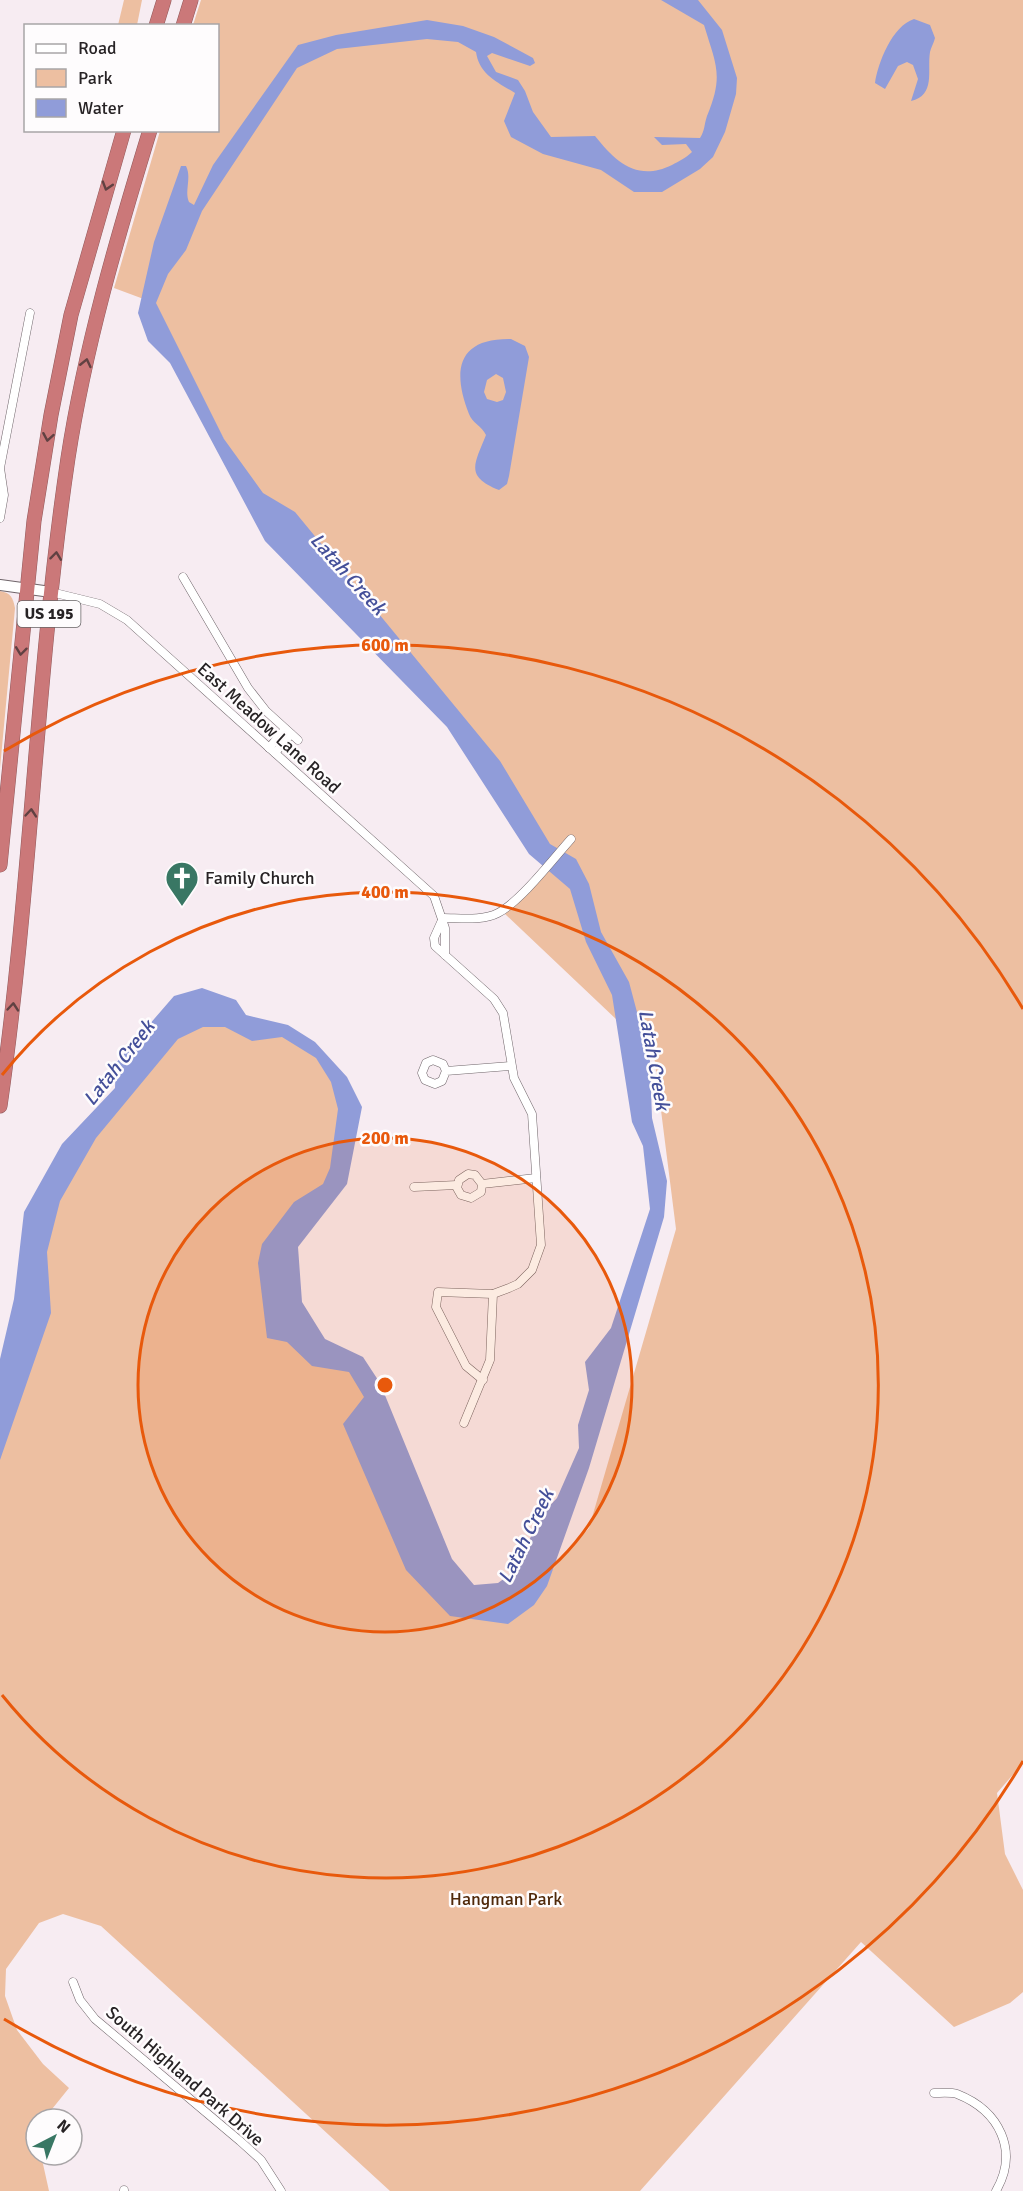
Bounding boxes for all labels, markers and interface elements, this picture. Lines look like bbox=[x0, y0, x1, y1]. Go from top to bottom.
legend bbox=[24, 24, 219, 132]
text: Road bbox=[78, 37, 117, 59]
text: Park bbox=[78, 67, 113, 89]
text: Water bbox=[78, 97, 124, 119]
one-way arrow bbox=[102, 181, 115, 191]
one-way arrow bbox=[79, 359, 92, 369]
one-way arrow bbox=[42, 433, 54, 442]
water label: Latah Creek bbox=[305, 528, 393, 622]
one-way arrow bbox=[49, 551, 61, 560]
road number: US 195 bbox=[17, 601, 80, 627]
text: 600 m bbox=[361, 634, 409, 656]
one-way arrow bbox=[15, 647, 28, 656]
street label: East Meadow Lane Road bbox=[193, 658, 345, 798]
one-way arrow bbox=[24, 808, 37, 817]
church icon: Family Church bbox=[164, 860, 200, 907]
place label: Family Church bbox=[205, 867, 315, 889]
text: 400 m bbox=[361, 881, 409, 903]
one-way arrow bbox=[6, 1002, 19, 1011]
water label: Latah Creek bbox=[633, 1008, 675, 1114]
water label: Latah Creek bbox=[78, 1014, 161, 1111]
text: 200 m bbox=[361, 1127, 409, 1149]
centre of rings bbox=[375, 1375, 395, 1395]
water label: Latah Creek bbox=[492, 1483, 560, 1587]
park label: Hangman Park bbox=[450, 1888, 562, 1910]
street label: South Highland Park Drive bbox=[101, 2001, 269, 2151]
north arrow bbox=[24, 2107, 84, 2167]
text: N bbox=[53, 2115, 74, 2138]

